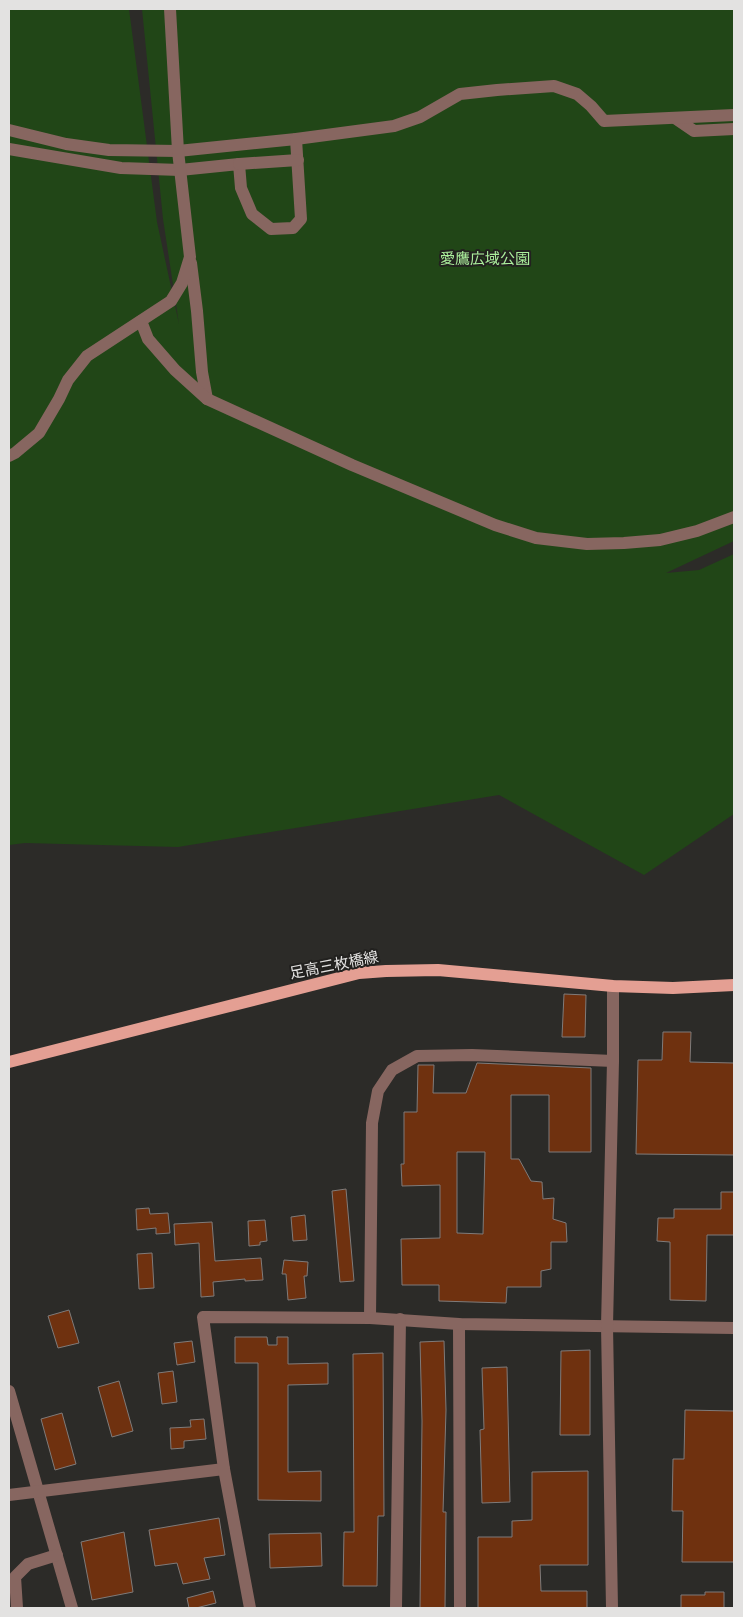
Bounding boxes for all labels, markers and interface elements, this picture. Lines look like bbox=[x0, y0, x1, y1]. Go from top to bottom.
park label: 愛鷹広域公園 bbox=[440, 249, 530, 268]
street label: 足高三枚橋線 bbox=[288, 947, 380, 982]

